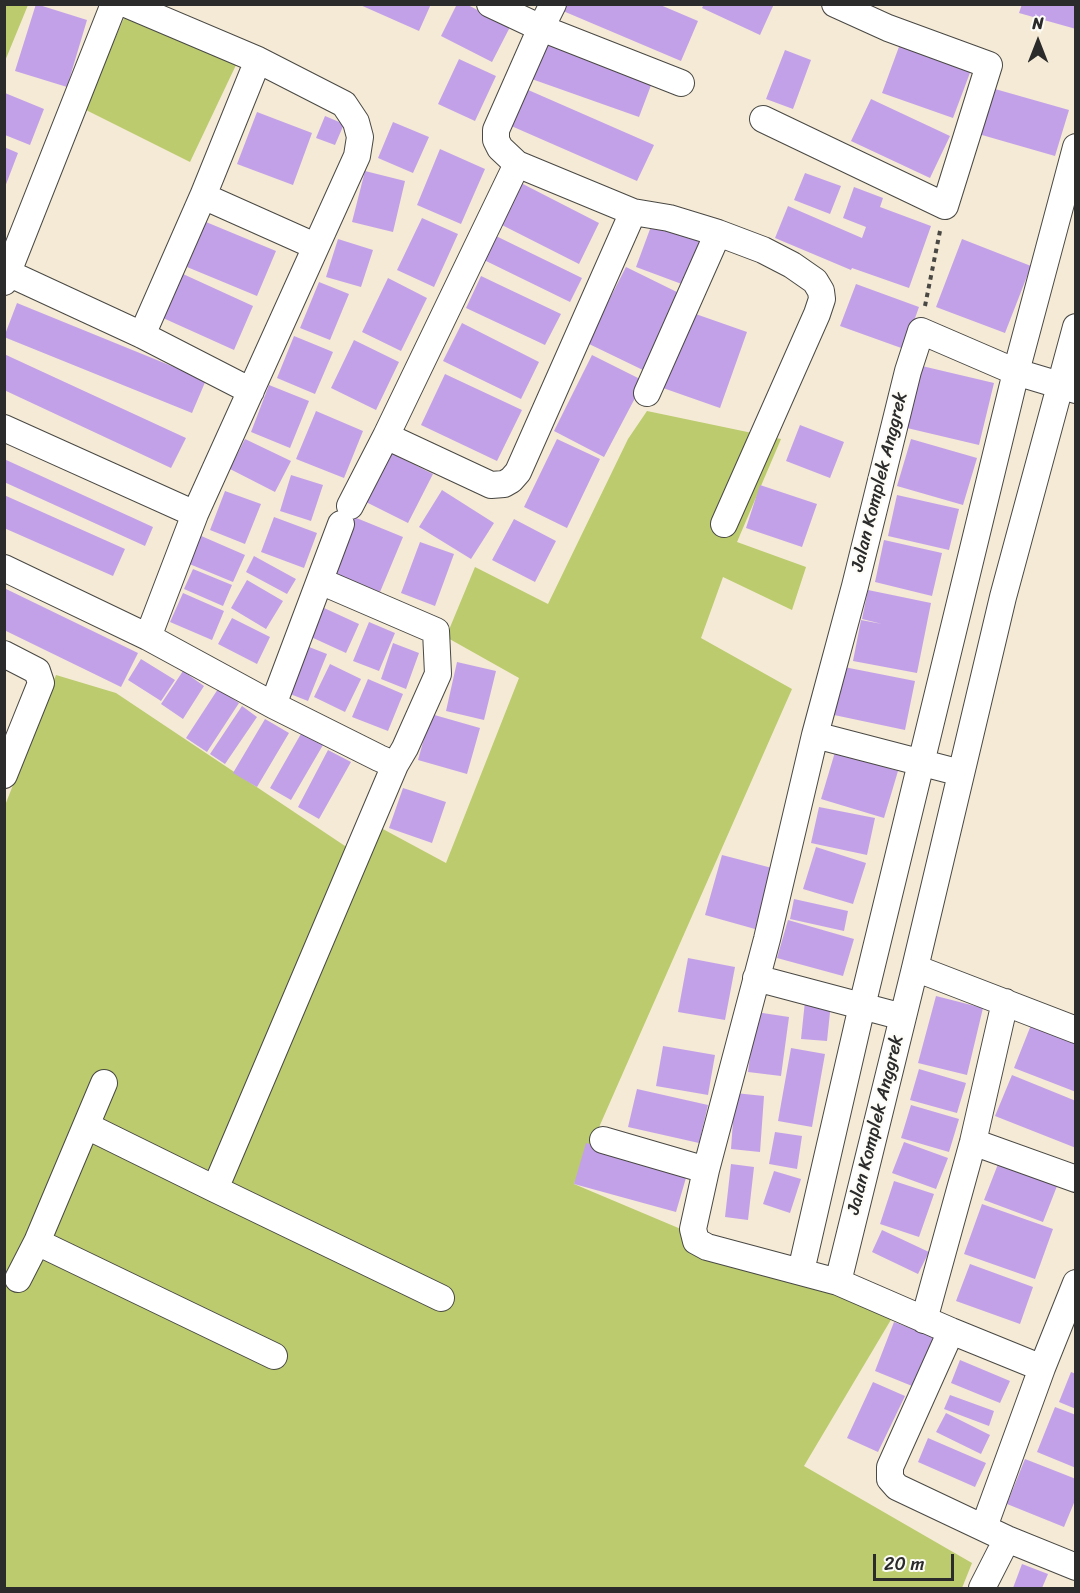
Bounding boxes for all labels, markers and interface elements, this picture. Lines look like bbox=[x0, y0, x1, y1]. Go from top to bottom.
text: N bbox=[1032, 9, 1044, 38]
north arrow bbox=[1008, 12, 1068, 72]
street label: Jalan Komplek Anggrek bbox=[847, 390, 913, 574]
street label: Jalan Komplek Anggrek bbox=[843, 1033, 909, 1217]
scale bar bbox=[876, 1542, 957, 1580]
text: 20 m bbox=[884, 1548, 924, 1580]

